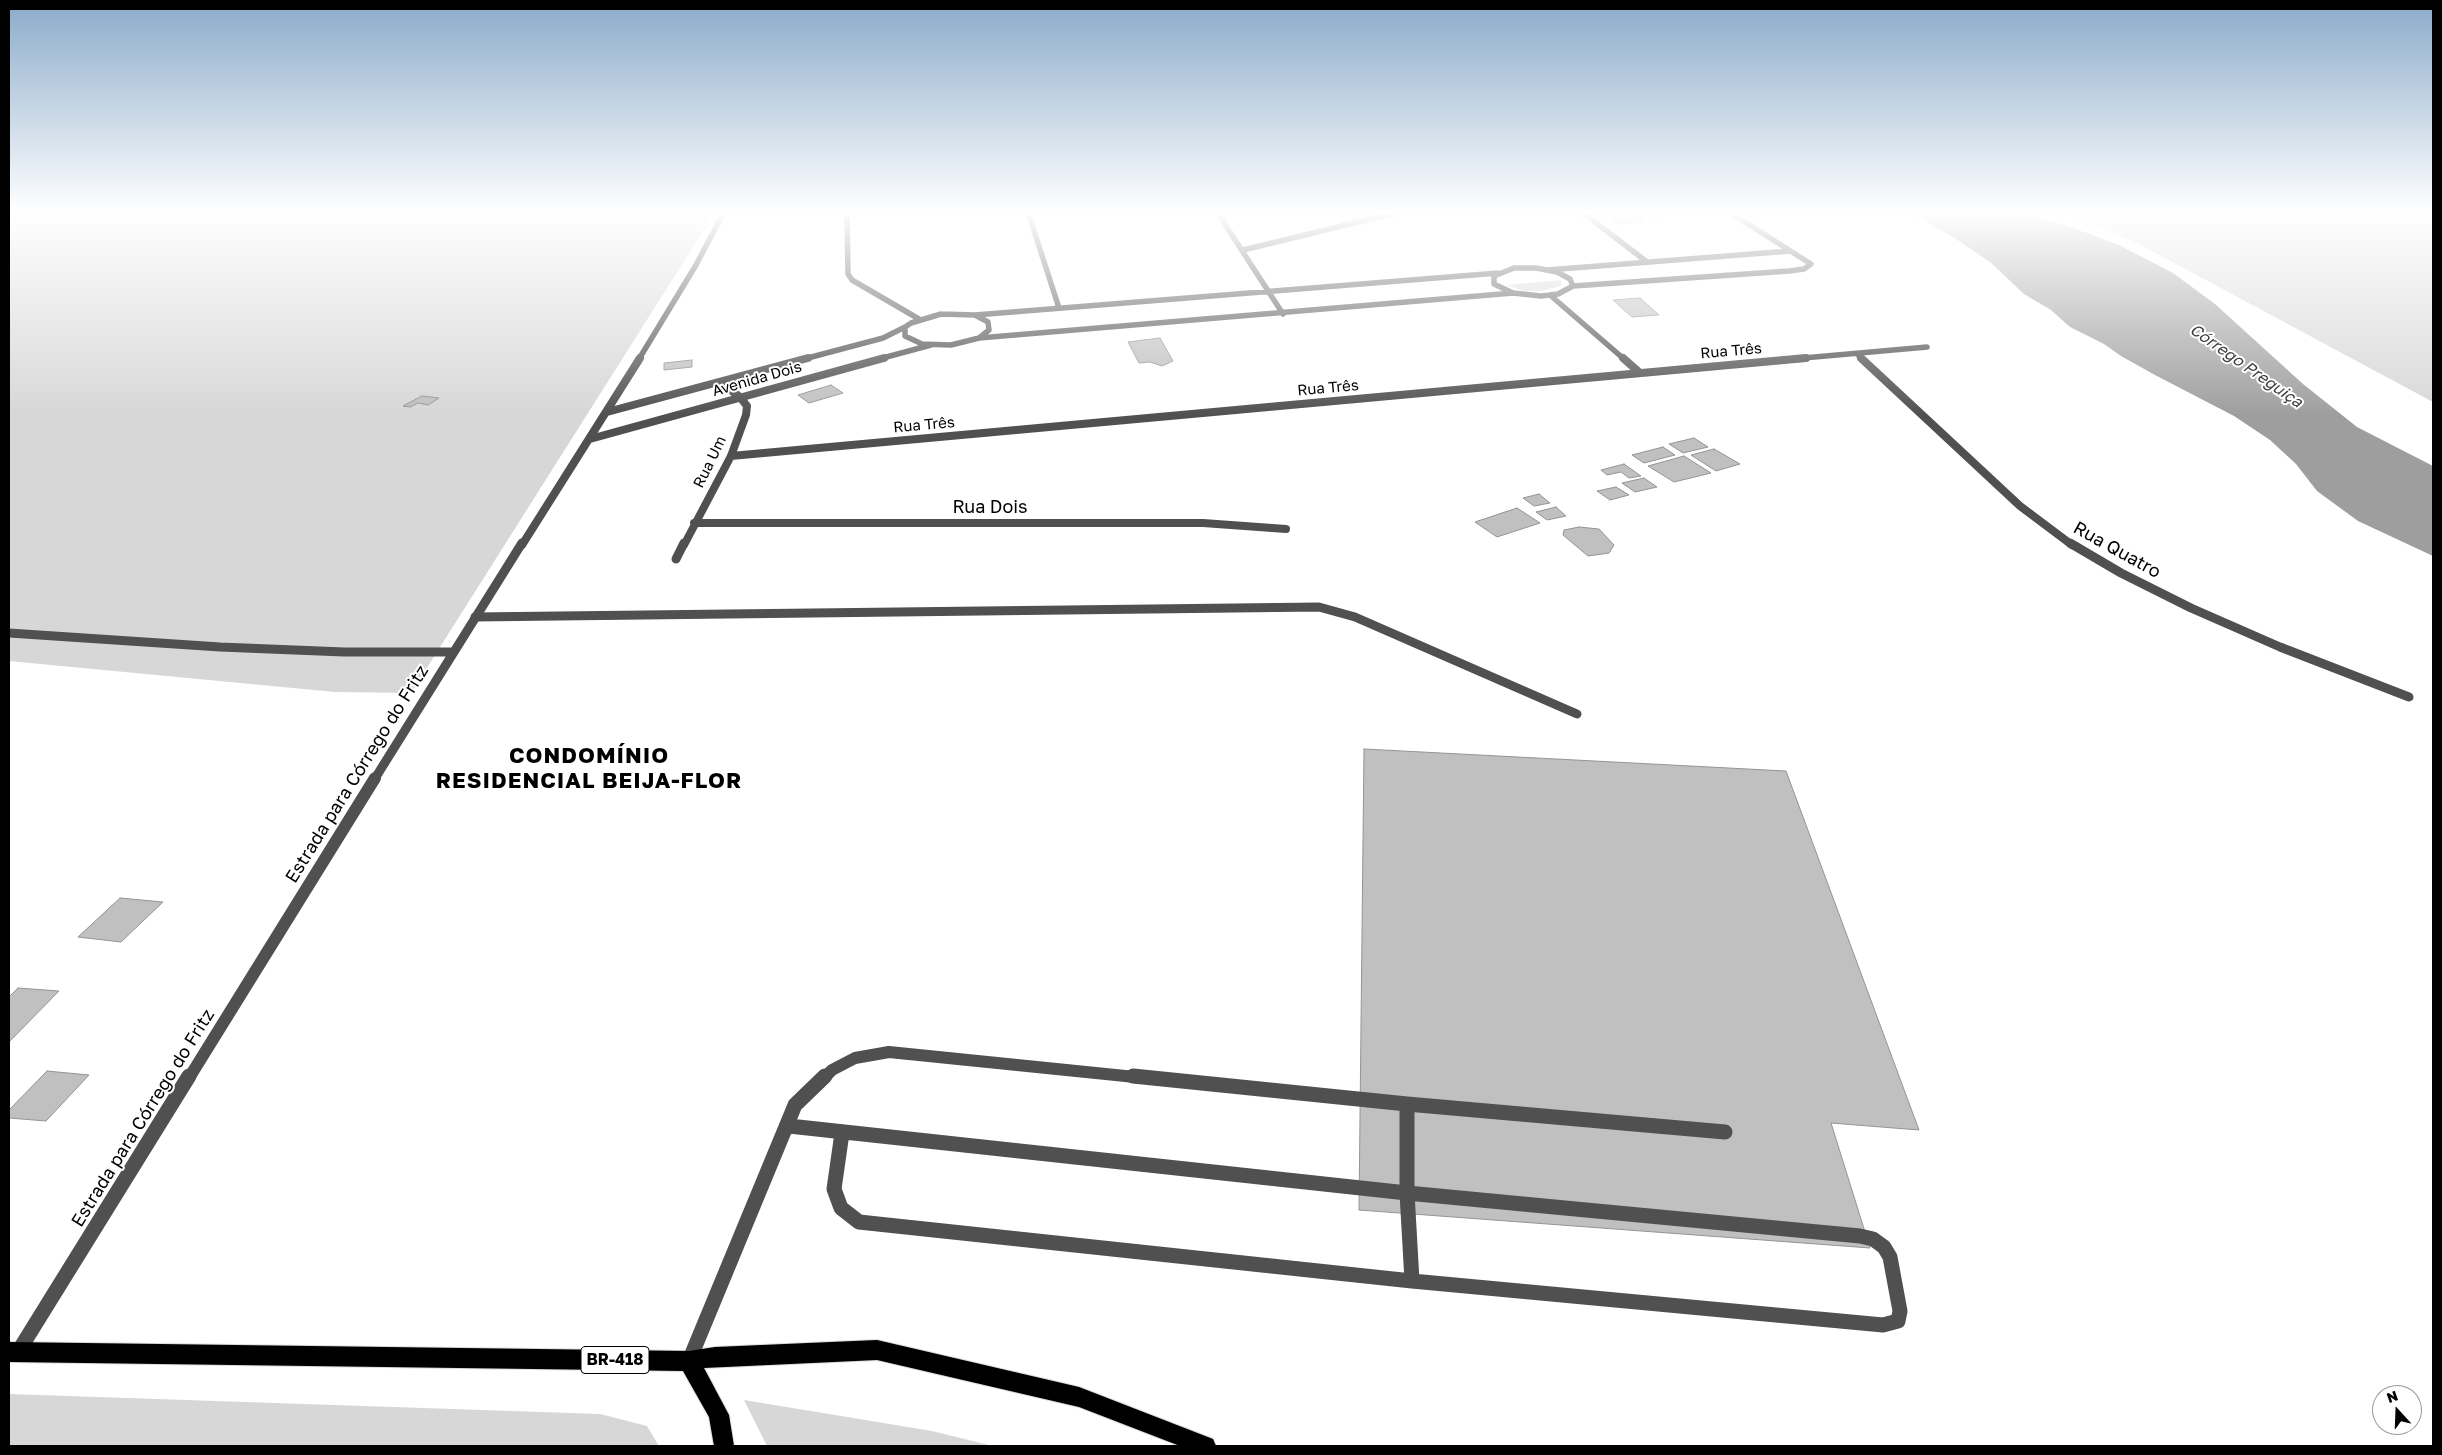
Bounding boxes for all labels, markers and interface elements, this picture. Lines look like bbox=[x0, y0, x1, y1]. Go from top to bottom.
water label: Córrego Preguiça bbox=[2186, 320, 2306, 412]
street label: Rua Três bbox=[1700, 339, 1762, 363]
street label: Avenida Dois bbox=[710, 358, 804, 400]
street label: Rua Três bbox=[1297, 376, 1359, 400]
street label: Rua Três bbox=[893, 413, 955, 437]
street label: Rua Um bbox=[690, 433, 730, 491]
street label: Rua Dois bbox=[952, 496, 1028, 518]
street label: Rua Quatro bbox=[2070, 517, 2164, 583]
street label: Estrada para Córrego do Fritz bbox=[281, 661, 433, 887]
district label: CONDOMÍNIO RESIDENCIAL BEIJA-FLOR bbox=[433, 743, 745, 794]
street label: Estrada para Córrego do Fritz bbox=[67, 1005, 219, 1231]
road number: BR-418 bbox=[581, 1346, 649, 1374]
north arrow bbox=[2372, 1385, 2422, 1435]
text: N bbox=[2384, 1387, 2400, 1406]

